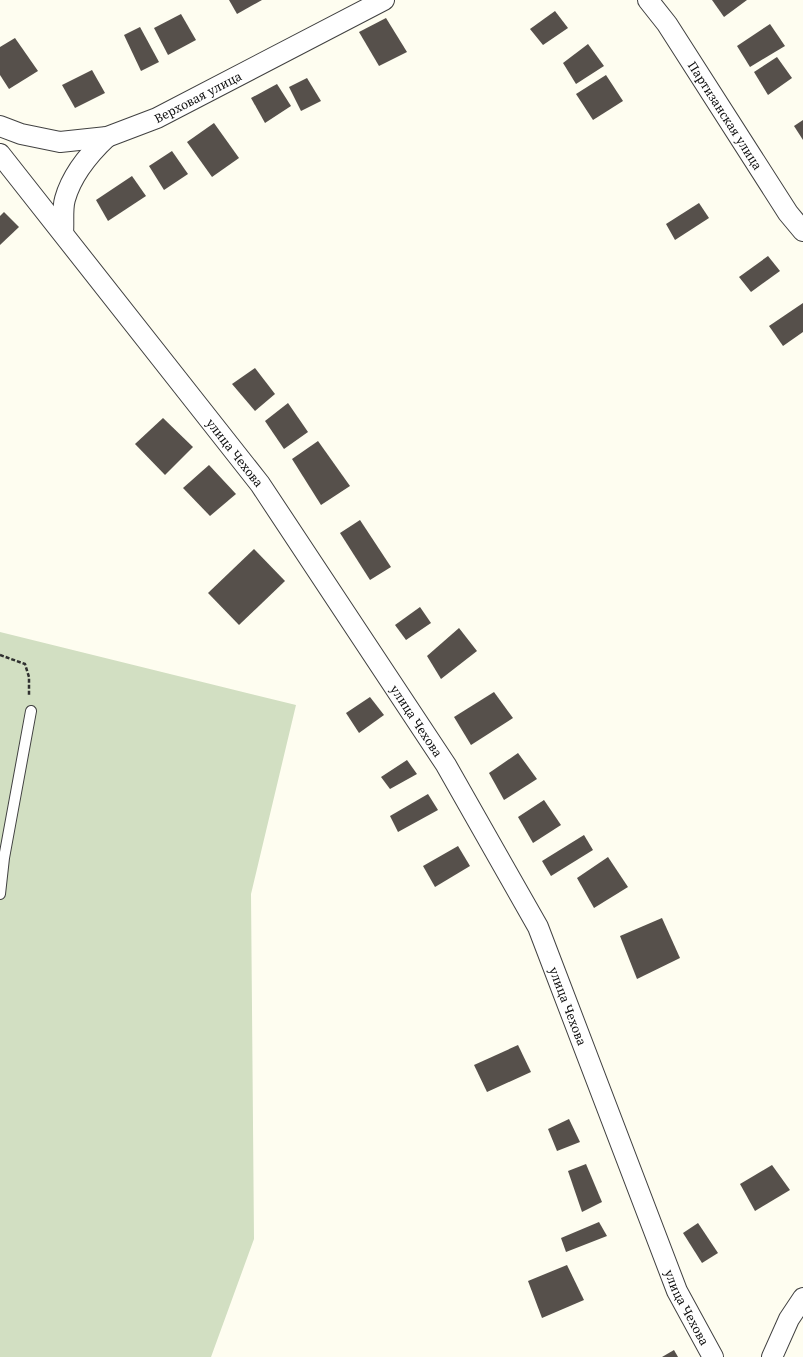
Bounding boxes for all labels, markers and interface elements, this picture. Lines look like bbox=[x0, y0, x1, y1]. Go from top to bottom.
street label: Партизанская улица bbox=[684, 58, 767, 173]
street label: Верховая улица bbox=[151, 67, 245, 127]
street label: улица Чехова bbox=[203, 415, 268, 490]
street label: улица Чехова bbox=[387, 681, 447, 760]
street label: улица Чехова bbox=[545, 964, 591, 1048]
street label: улица Чехова bbox=[661, 1267, 714, 1348]

